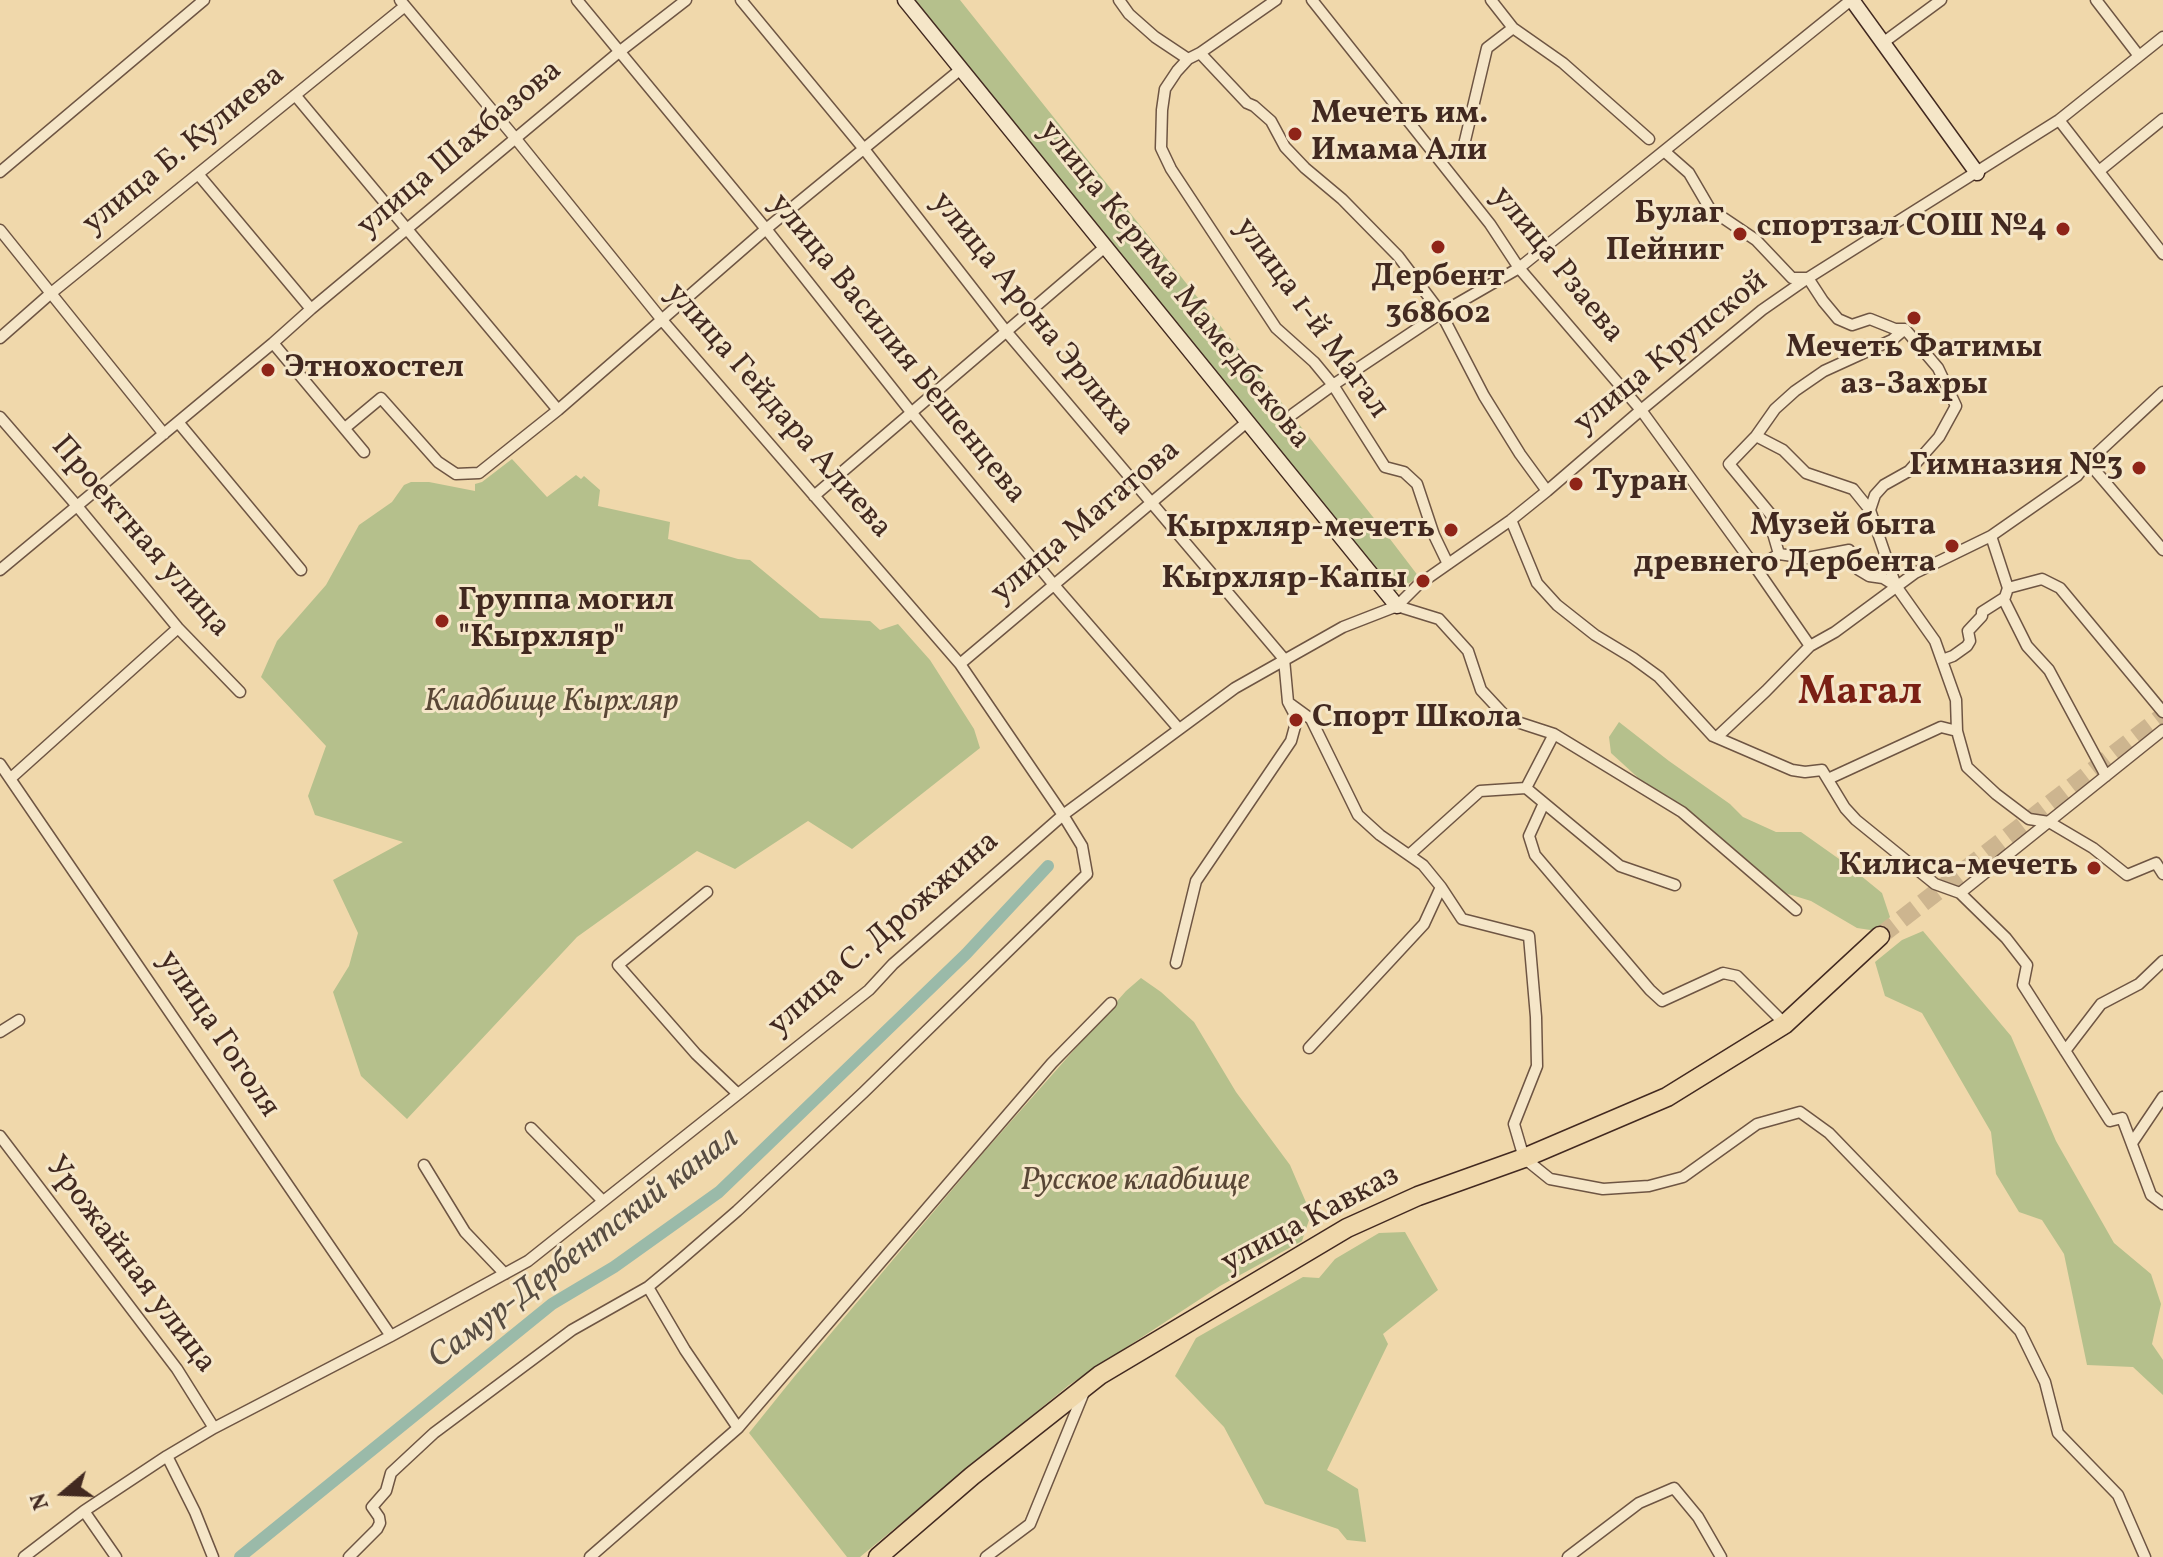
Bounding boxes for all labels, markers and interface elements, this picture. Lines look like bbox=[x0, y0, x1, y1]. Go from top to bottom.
street label: улица Шахбазова bbox=[351, 53, 571, 247]
street label: улица Б. Кулиева bbox=[76, 58, 294, 244]
place label: Мечеть им. Имама Али bbox=[1311, 97, 1488, 172]
street label: улица Керима Мамедбекова bbox=[1028, 114, 1318, 458]
marker: Мечеть им. Имама Али bbox=[1286, 125, 1304, 143]
street label: улица Рзаева bbox=[1481, 180, 1631, 352]
street label: улица Арона Эрлиха bbox=[921, 185, 1141, 445]
street label: улица Василия Бешенцева bbox=[759, 187, 1033, 513]
place label: Булаг Пейниг bbox=[1606, 197, 1724, 272]
place label: спортзал СОШ №4 bbox=[1756, 210, 2047, 248]
street label: улица 1-й Магал bbox=[1224, 211, 1396, 427]
marker: спортзал СОШ №4 bbox=[2054, 220, 2072, 238]
marker: Булаг Пейниг bbox=[1731, 225, 1749, 243]
marker: Дербент 368602 bbox=[1429, 238, 1447, 256]
place label: Дербент 368602 bbox=[1371, 260, 1505, 335]
street label: улица Крупской bbox=[1567, 264, 1777, 444]
street label: улица Гейдара Алиева bbox=[655, 276, 899, 548]
marker: Мечеть Фатимы аз-Захры bbox=[1905, 309, 1923, 327]
place label: Мечеть Фатимы аз-Захры bbox=[1786, 331, 2042, 406]
place label: Этнохостел bbox=[284, 351, 464, 389]
marker: Этнохостел bbox=[259, 361, 277, 379]
street label: Проектная улица bbox=[41, 429, 237, 647]
street label: улица Мататова bbox=[984, 433, 1190, 613]
place label: Гимназия №3 bbox=[1909, 449, 2123, 487]
marker: Гимназия №3 bbox=[2130, 459, 2148, 477]
place label: Туран bbox=[1592, 465, 1688, 503]
marker: Туран bbox=[1567, 475, 1585, 493]
place label: Музей быта древнего Дербента bbox=[1634, 509, 1936, 584]
place label: Кырхляр-мечеть bbox=[1166, 511, 1435, 549]
marker: Кырхляр-мечеть bbox=[1442, 521, 1460, 539]
marker: Музей быта древнего Дербента bbox=[1943, 537, 1961, 555]
place label: Кырхляр-Капы bbox=[1162, 562, 1407, 600]
marker: Кырхляр-Капы bbox=[1414, 572, 1432, 590]
place label: Группа могил "Кырхляр" bbox=[458, 584, 674, 659]
marker: Группа могил "Кырхляр" bbox=[433, 612, 451, 630]
district label: Магал bbox=[1798, 672, 1922, 720]
park label: Кладбище Кырхляр bbox=[424, 685, 678, 723]
place label: Спорт Школа bbox=[1312, 701, 1522, 739]
marker: Спорт Школа bbox=[1287, 711, 1305, 729]
street label: улица С. Дрожжина bbox=[761, 824, 1009, 1046]
place label: Килиса-мечеть bbox=[1839, 849, 2078, 887]
marker: Килиса-мечеть bbox=[2085, 859, 2103, 877]
street label: улица Гоголя bbox=[147, 944, 287, 1126]
water label: Самур-Дербентский канал bbox=[422, 1120, 748, 1380]
street label: Урожайная улица bbox=[35, 1150, 223, 1382]
street label: улица Кавказ bbox=[1215, 1158, 1407, 1284]
park label: Русское кладбище bbox=[1020, 1164, 1250, 1202]
north arrow bbox=[24, 1453, 104, 1533]
text: N bbox=[24, 1488, 58, 1514]

